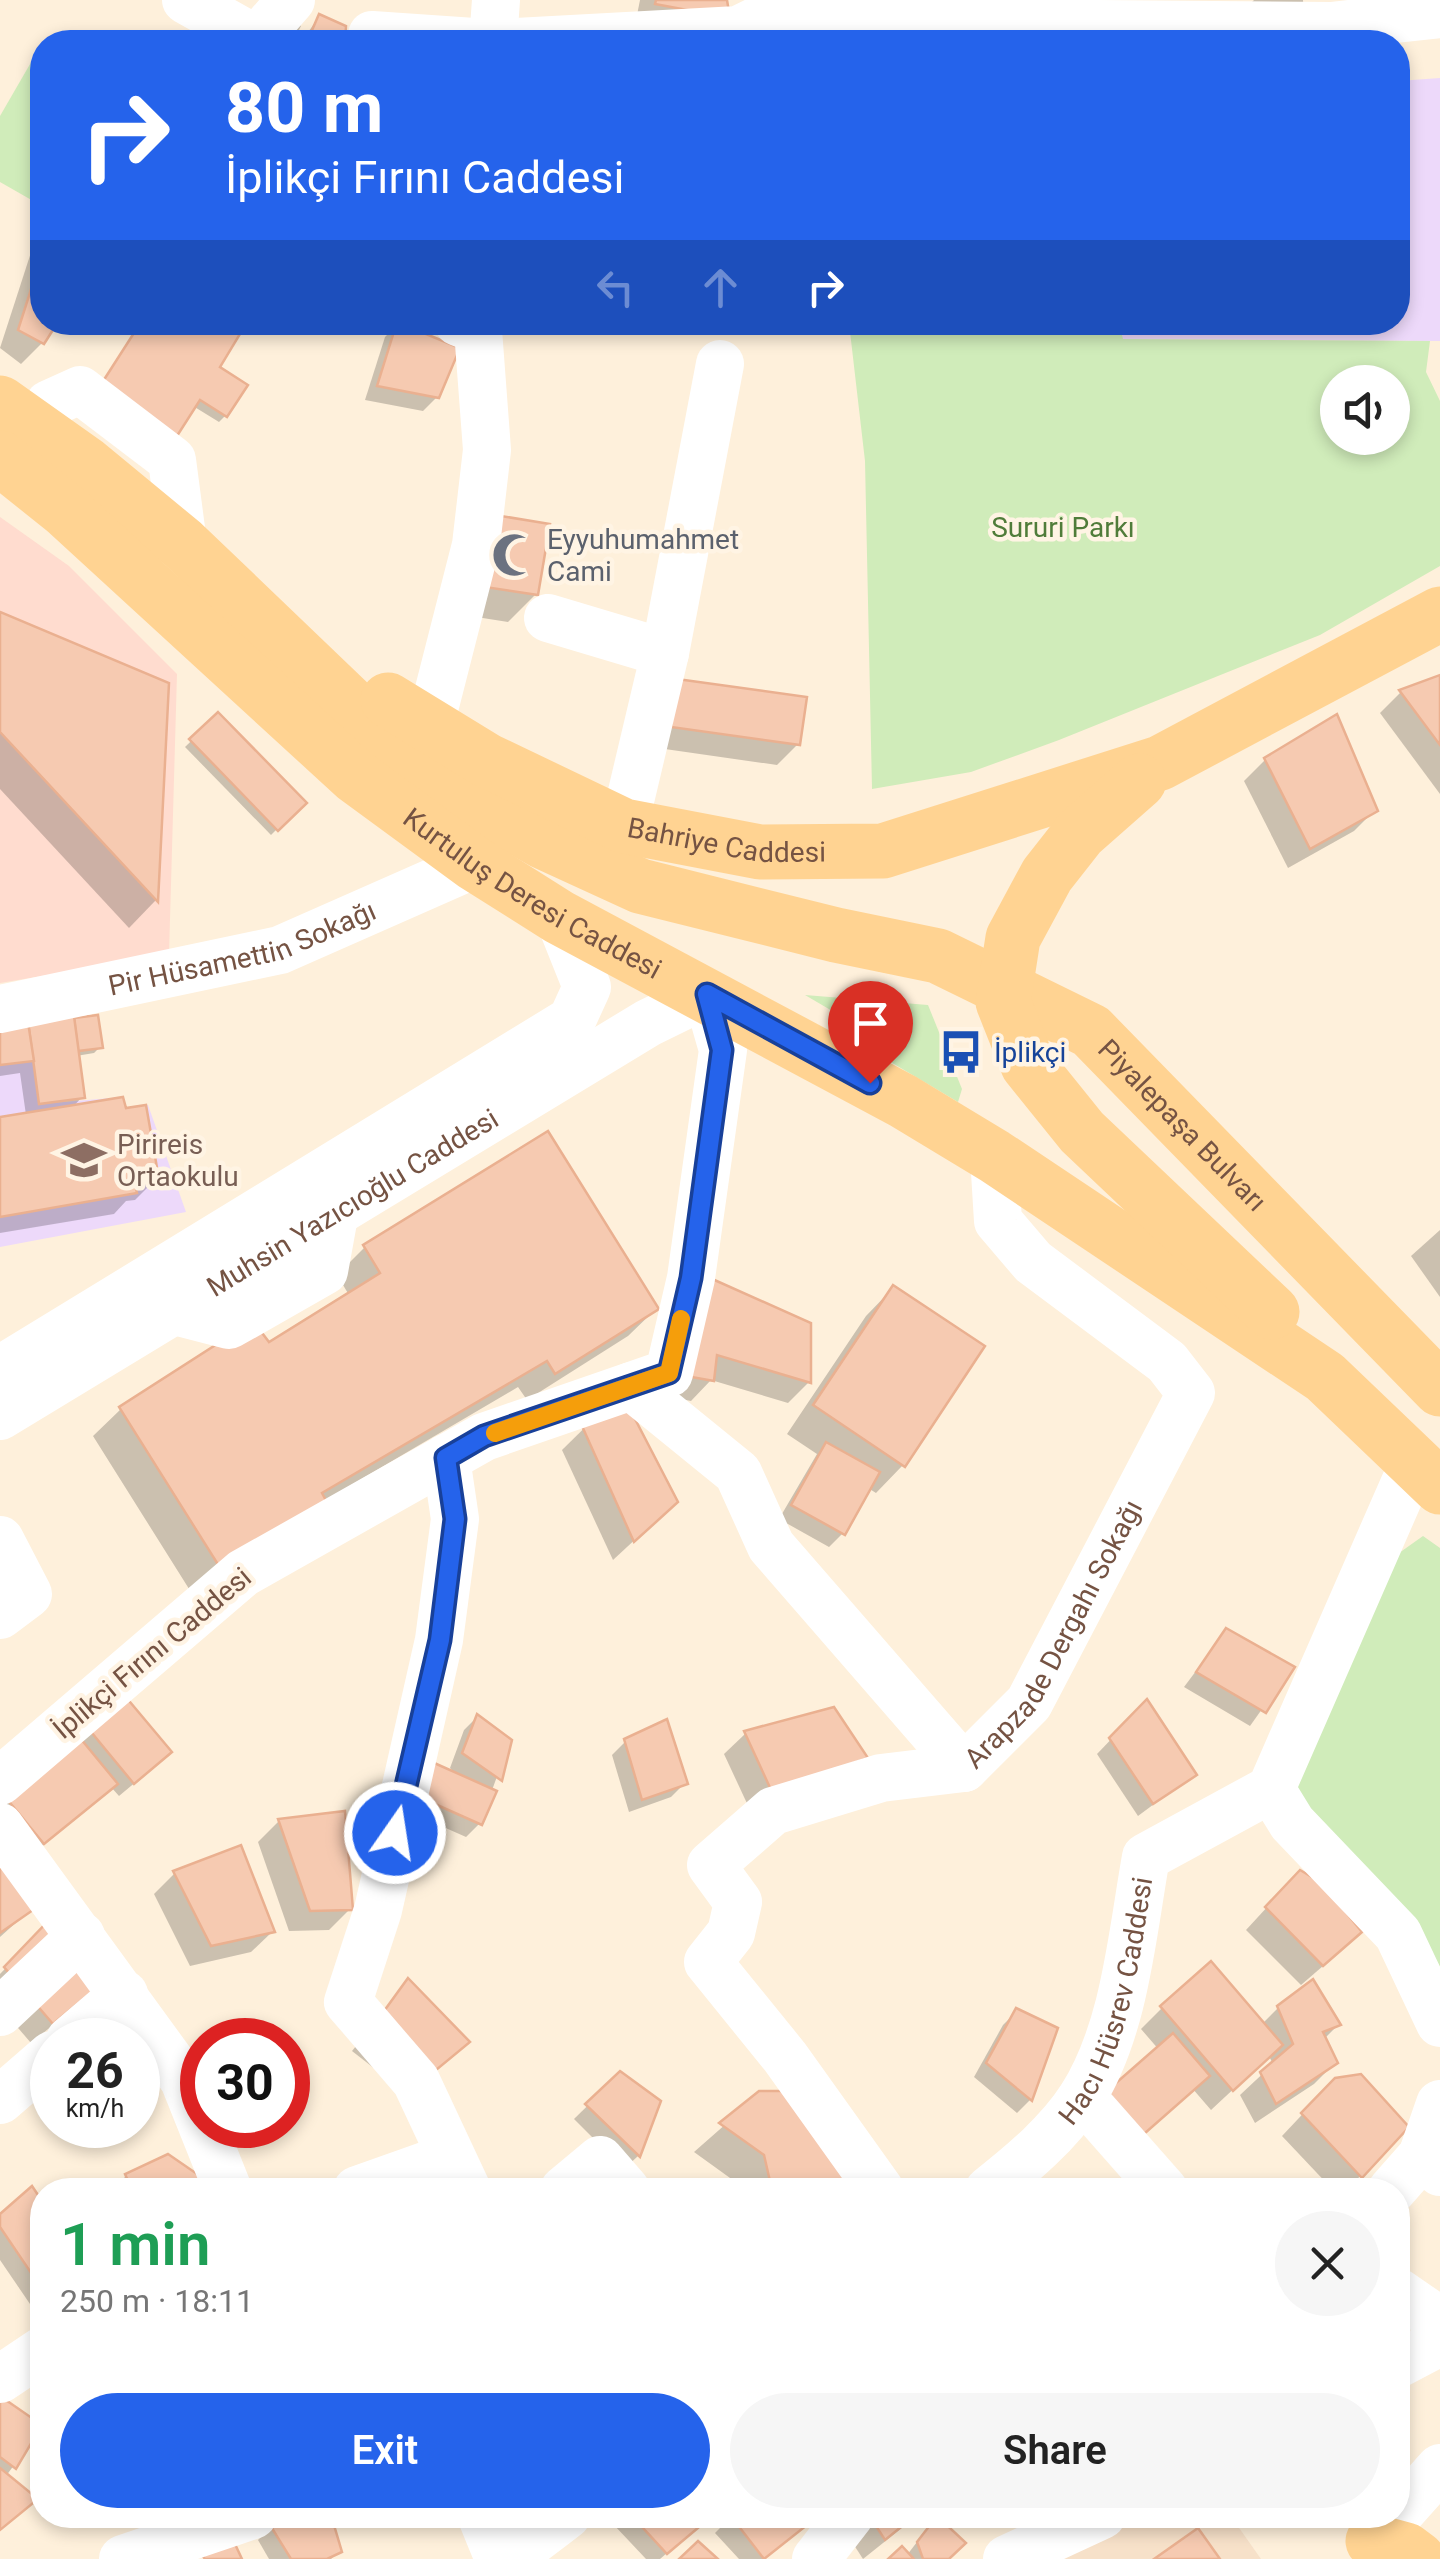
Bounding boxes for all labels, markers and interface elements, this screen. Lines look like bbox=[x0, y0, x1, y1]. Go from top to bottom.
text: 80 m bbox=[225, 67, 383, 149]
icon: right bbox=[60, 70, 190, 200]
text: İplikçi Fırını Caddesi bbox=[225, 151, 625, 204]
icon: left bbox=[588, 260, 643, 315]
icon: ahead bbox=[693, 260, 748, 315]
icon: right bbox=[798, 260, 853, 315]
map controls bbox=[1320, 365, 1410, 455]
button: sound bbox=[1320, 365, 1410, 455]
park label: Sururi Parkı bbox=[991, 511, 1135, 544]
place label: Eyyuhumahmet Cami bbox=[547, 523, 739, 588]
mosque icon: Eyyuhumahmet Cami bbox=[490, 531, 538, 579]
street label: Kurtuluş Deresi Caddesi bbox=[397, 801, 667, 985]
street label: Bahriye Caddesi bbox=[625, 811, 826, 869]
street label: Pir Hüsamettin Sokağı bbox=[105, 893, 381, 1002]
pin bbox=[828, 981, 913, 1084]
icon: arrive bbox=[843, 996, 898, 1051]
bus stop icon: İplikçi bbox=[937, 1028, 985, 1076]
street label: Piyalepaşa Bulvarı bbox=[1092, 1032, 1274, 1218]
place label: İplikçi bbox=[994, 1036, 1066, 1069]
street label: Muhsin Yazıcıoğlu Caddesi bbox=[201, 1101, 504, 1303]
place label: Pirireis Ortaokulu bbox=[117, 1128, 239, 1193]
school or university icon: Pirireis Ortaokulu bbox=[60, 1136, 108, 1184]
street label: Arapzade Dergahı Sokağı bbox=[957, 1494, 1149, 1775]
street label: İplikçi Fırını Caddesi bbox=[46, 1560, 258, 1746]
position arrow bbox=[343, 1781, 447, 1885]
street label: Hacı Hüsrev Caddesi bbox=[1051, 1875, 1159, 2131]
speed limit sign: 30 bbox=[180, 2018, 310, 2148]
text: 26 bbox=[66, 2042, 124, 2100]
text: km/h bbox=[66, 2094, 124, 2123]
text: 1 min bbox=[60, 2209, 210, 2280]
button: close bbox=[1275, 2211, 1380, 2316]
text: 250 m · 18:11 bbox=[60, 2282, 254, 2320]
button: Exit bbox=[60, 2393, 710, 2508]
button: Share bbox=[730, 2393, 1380, 2508]

